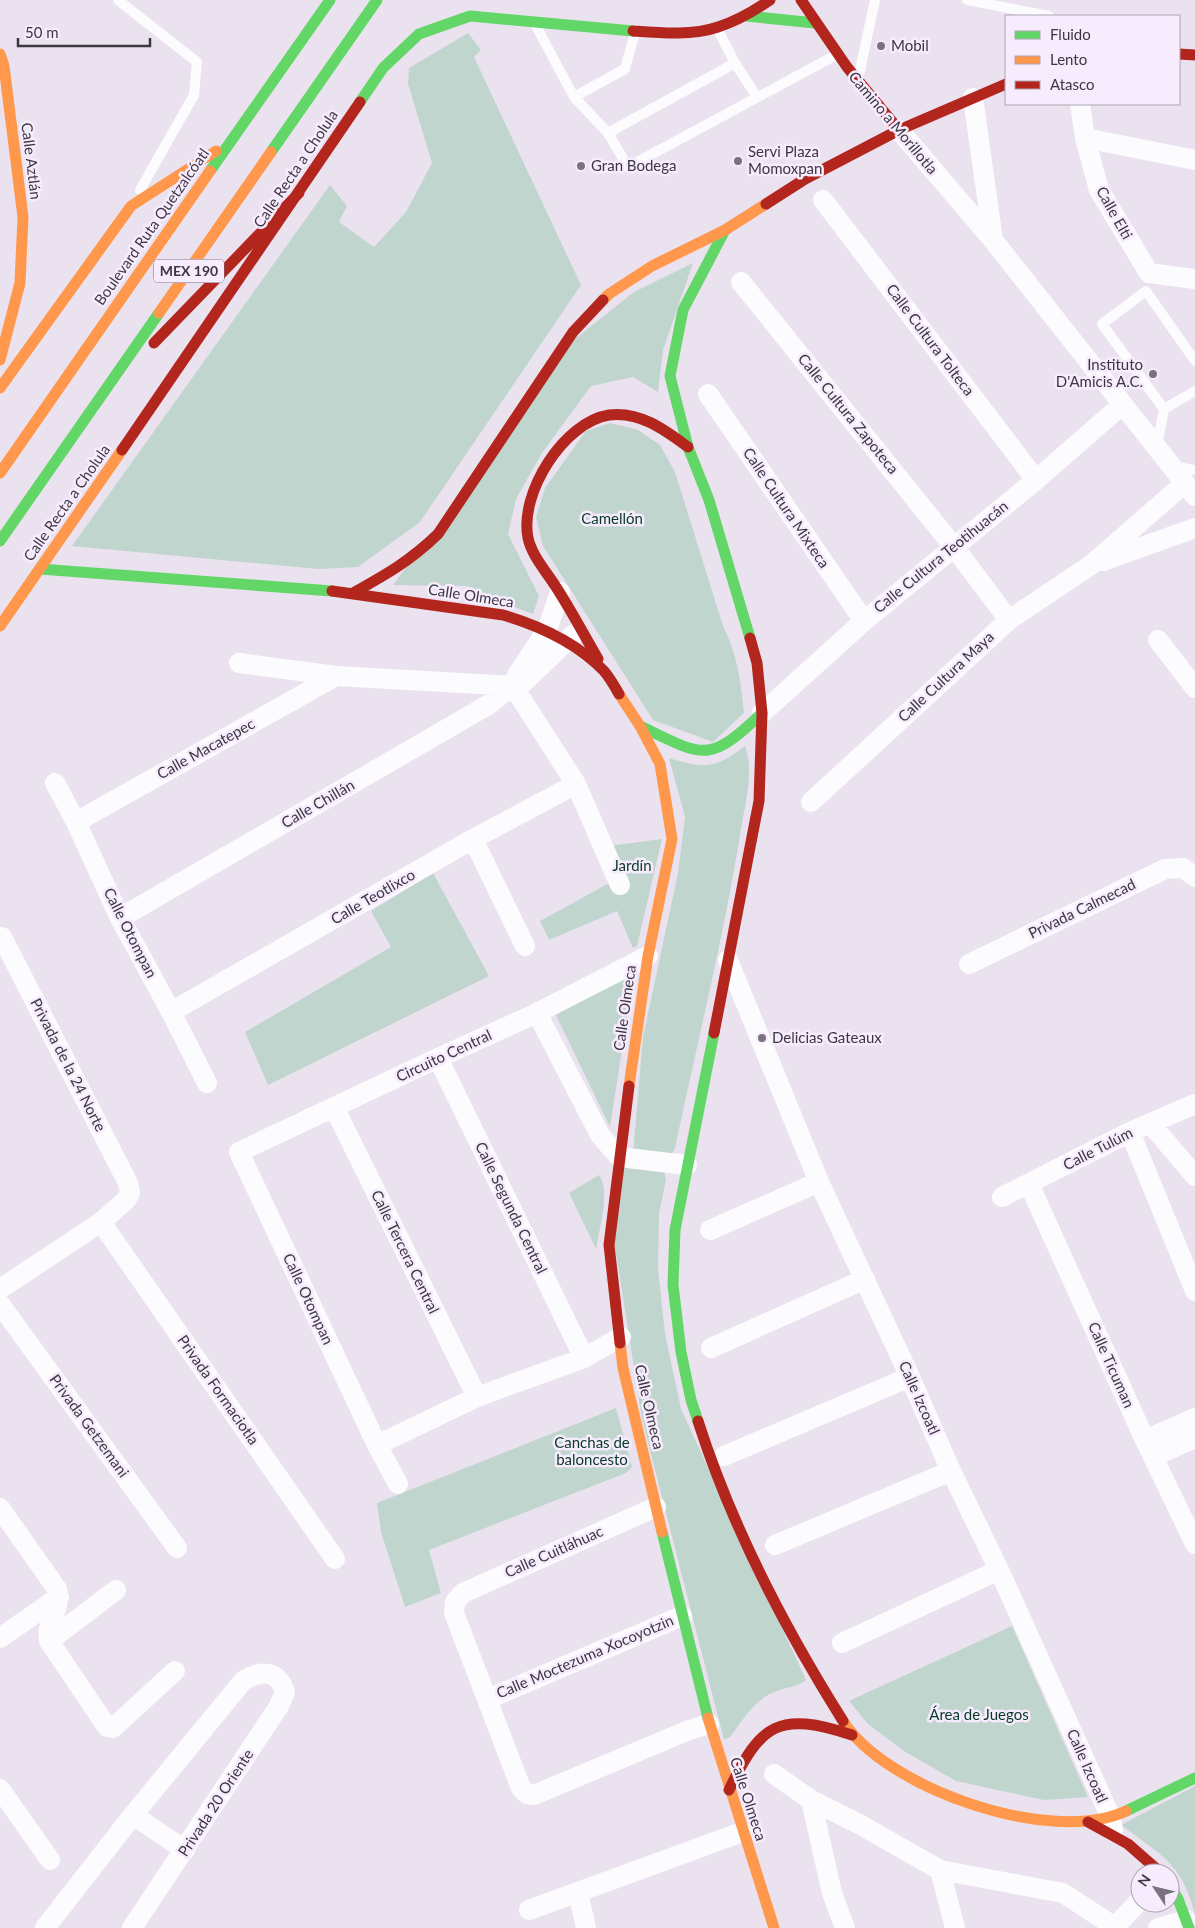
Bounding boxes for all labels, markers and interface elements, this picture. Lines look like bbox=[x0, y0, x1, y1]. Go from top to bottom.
scale bar bbox=[18, 15, 150, 47]
legend bbox=[1005, 15, 1180, 105]
text: 50 m bbox=[25, 23, 59, 41]
text: Fluido bbox=[1050, 25, 1091, 43]
place label: Mobil bbox=[891, 36, 929, 54]
marker: Mobil bbox=[875, 40, 887, 52]
text: Lento bbox=[1050, 50, 1087, 68]
street label: Camino a Morillotla bbox=[846, 67, 942, 177]
text: Atasco bbox=[1050, 75, 1095, 93]
street label: Calle Recta a Cholula bbox=[249, 106, 341, 231]
street label: Calle Aztlán bbox=[18, 121, 46, 200]
place label: Servi Plaza Momoxpan bbox=[748, 142, 822, 177]
street label: Boulevard Ruta Quetzalcóatl bbox=[90, 145, 212, 308]
marker: Servi Plaza Momoxpan bbox=[732, 155, 744, 167]
place label: Gran Bodega bbox=[591, 156, 677, 174]
marker: Gran Bodega bbox=[575, 160, 587, 172]
street label: Calle Elti bbox=[1093, 183, 1137, 242]
road number: MEX 190 bbox=[154, 260, 224, 282]
street label: Calle Cultura Tolteca bbox=[883, 280, 979, 399]
street label: Calle Cultura Zapoteca bbox=[795, 350, 903, 477]
place label: Instituto D'Amicis A.C. bbox=[1056, 355, 1143, 390]
marker: Instituto D'Amicis A.C. bbox=[1147, 368, 1159, 380]
street label: Calle Recta a Cholula bbox=[19, 441, 113, 564]
street label: Calle Cultura Mixteca bbox=[740, 444, 834, 571]
street label: Calle Cultura Teotihuacán bbox=[870, 496, 1011, 616]
park label: Camellón bbox=[581, 509, 643, 527]
street label: Calle Olmeca bbox=[427, 579, 515, 611]
street label: Calle Cultura Maya bbox=[894, 627, 997, 725]
street label: Calle Macatepec bbox=[154, 714, 257, 782]
street label: Calle Chillán bbox=[278, 775, 357, 831]
park label: Jardín bbox=[612, 856, 652, 874]
street label: Calle Teotlixco bbox=[327, 865, 418, 928]
street label: Privada Calmecad bbox=[1025, 874, 1138, 942]
street label: Calle Otompan bbox=[100, 884, 161, 981]
street label: Calle Olmeca bbox=[609, 964, 639, 1052]
street label: Privada de la 24 Norte bbox=[27, 995, 110, 1134]
street label: Circuito Central bbox=[393, 1025, 494, 1085]
place label: Delicias Gateaux bbox=[772, 1028, 882, 1046]
marker: Delicias Gateaux bbox=[756, 1032, 768, 1044]
street label: Calle Tulúm bbox=[1060, 1123, 1135, 1173]
street label: Calle Segunda Central bbox=[472, 1139, 552, 1276]
street label: Calle Tercera Central bbox=[368, 1187, 444, 1316]
street label: Calle Otompan bbox=[280, 1250, 338, 1347]
street label: Calle Ticuman bbox=[1085, 1319, 1139, 1410]
street label: Privada Formaciotla bbox=[174, 1331, 263, 1448]
street label: Calle Izcoatl bbox=[896, 1358, 944, 1437]
street label: Calle Olmeca bbox=[631, 1363, 668, 1451]
street label: Privada Getzemani bbox=[46, 1370, 133, 1480]
park label: Canchas de baloncesto bbox=[554, 1433, 630, 1468]
street label: Calle Cuitláhuac bbox=[502, 1521, 606, 1581]
street label: Calle Moctezuma Xocoyotzin bbox=[493, 1611, 676, 1702]
park label: Área de Juegos bbox=[929, 1705, 1029, 1723]
street label: Calle Izcoatl bbox=[1064, 1726, 1112, 1805]
street label: Privada 20 Oriente bbox=[174, 1745, 257, 1859]
street label: Calle Olmeca bbox=[727, 1755, 771, 1843]
north arrow bbox=[1130, 1863, 1180, 1913]
text: N bbox=[1134, 1871, 1154, 1890]

